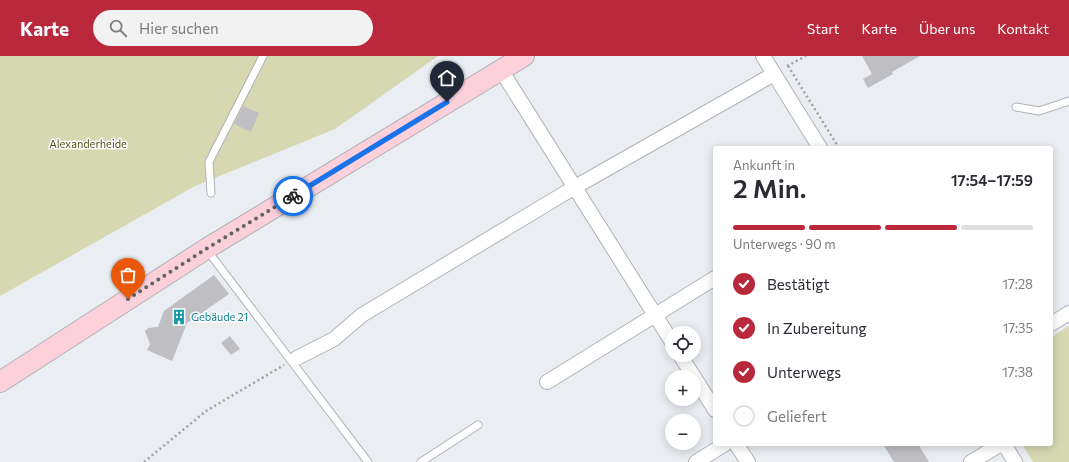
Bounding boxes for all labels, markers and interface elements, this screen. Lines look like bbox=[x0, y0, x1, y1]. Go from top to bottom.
search box bbox=[93, 10, 373, 46]
text: Karte bbox=[20, 17, 69, 40]
icon: search bbox=[107, 17, 129, 39]
text: Hier suchen bbox=[139, 19, 219, 37]
text: Start bbox=[807, 20, 840, 37]
text: Karte bbox=[862, 20, 897, 37]
text: Über uns bbox=[919, 20, 975, 37]
text: Kontakt bbox=[997, 20, 1049, 37]
pin bbox=[430, 61, 464, 102]
icon: home bbox=[436, 67, 458, 89]
park label: Alexanderheide bbox=[49, 137, 127, 150]
text: Ankunft in bbox=[733, 157, 795, 173]
text: 17:54–17:59 bbox=[951, 171, 1033, 189]
text: 2 Min. bbox=[733, 172, 806, 203]
courier bbox=[273, 176, 313, 216]
icon: bike bbox=[282, 185, 304, 207]
text: Unterwegs · 90 m bbox=[733, 236, 835, 252]
pin bbox=[111, 258, 145, 299]
icon: bag bbox=[117, 264, 139, 286]
icon: check bbox=[733, 273, 755, 295]
text: Bestätigt bbox=[767, 275, 830, 293]
text: 17:28 bbox=[1002, 276, 1033, 292]
building icon: Gebäude 21 bbox=[170, 308, 188, 326]
place label: Gebäude 21 bbox=[191, 310, 248, 323]
icon: check bbox=[733, 317, 755, 339]
text: In Zubereitung bbox=[767, 319, 867, 337]
text: 17:35 bbox=[1003, 320, 1033, 336]
map controls bbox=[665, 326, 701, 450]
button: locate bbox=[665, 326, 701, 362]
icon: check bbox=[733, 361, 755, 383]
text: Unterwegs bbox=[767, 363, 841, 381]
text: 17:38 bbox=[1002, 364, 1033, 380]
button: + bbox=[665, 370, 701, 406]
text: Geliefert bbox=[767, 407, 827, 425]
button: − bbox=[665, 414, 701, 450]

